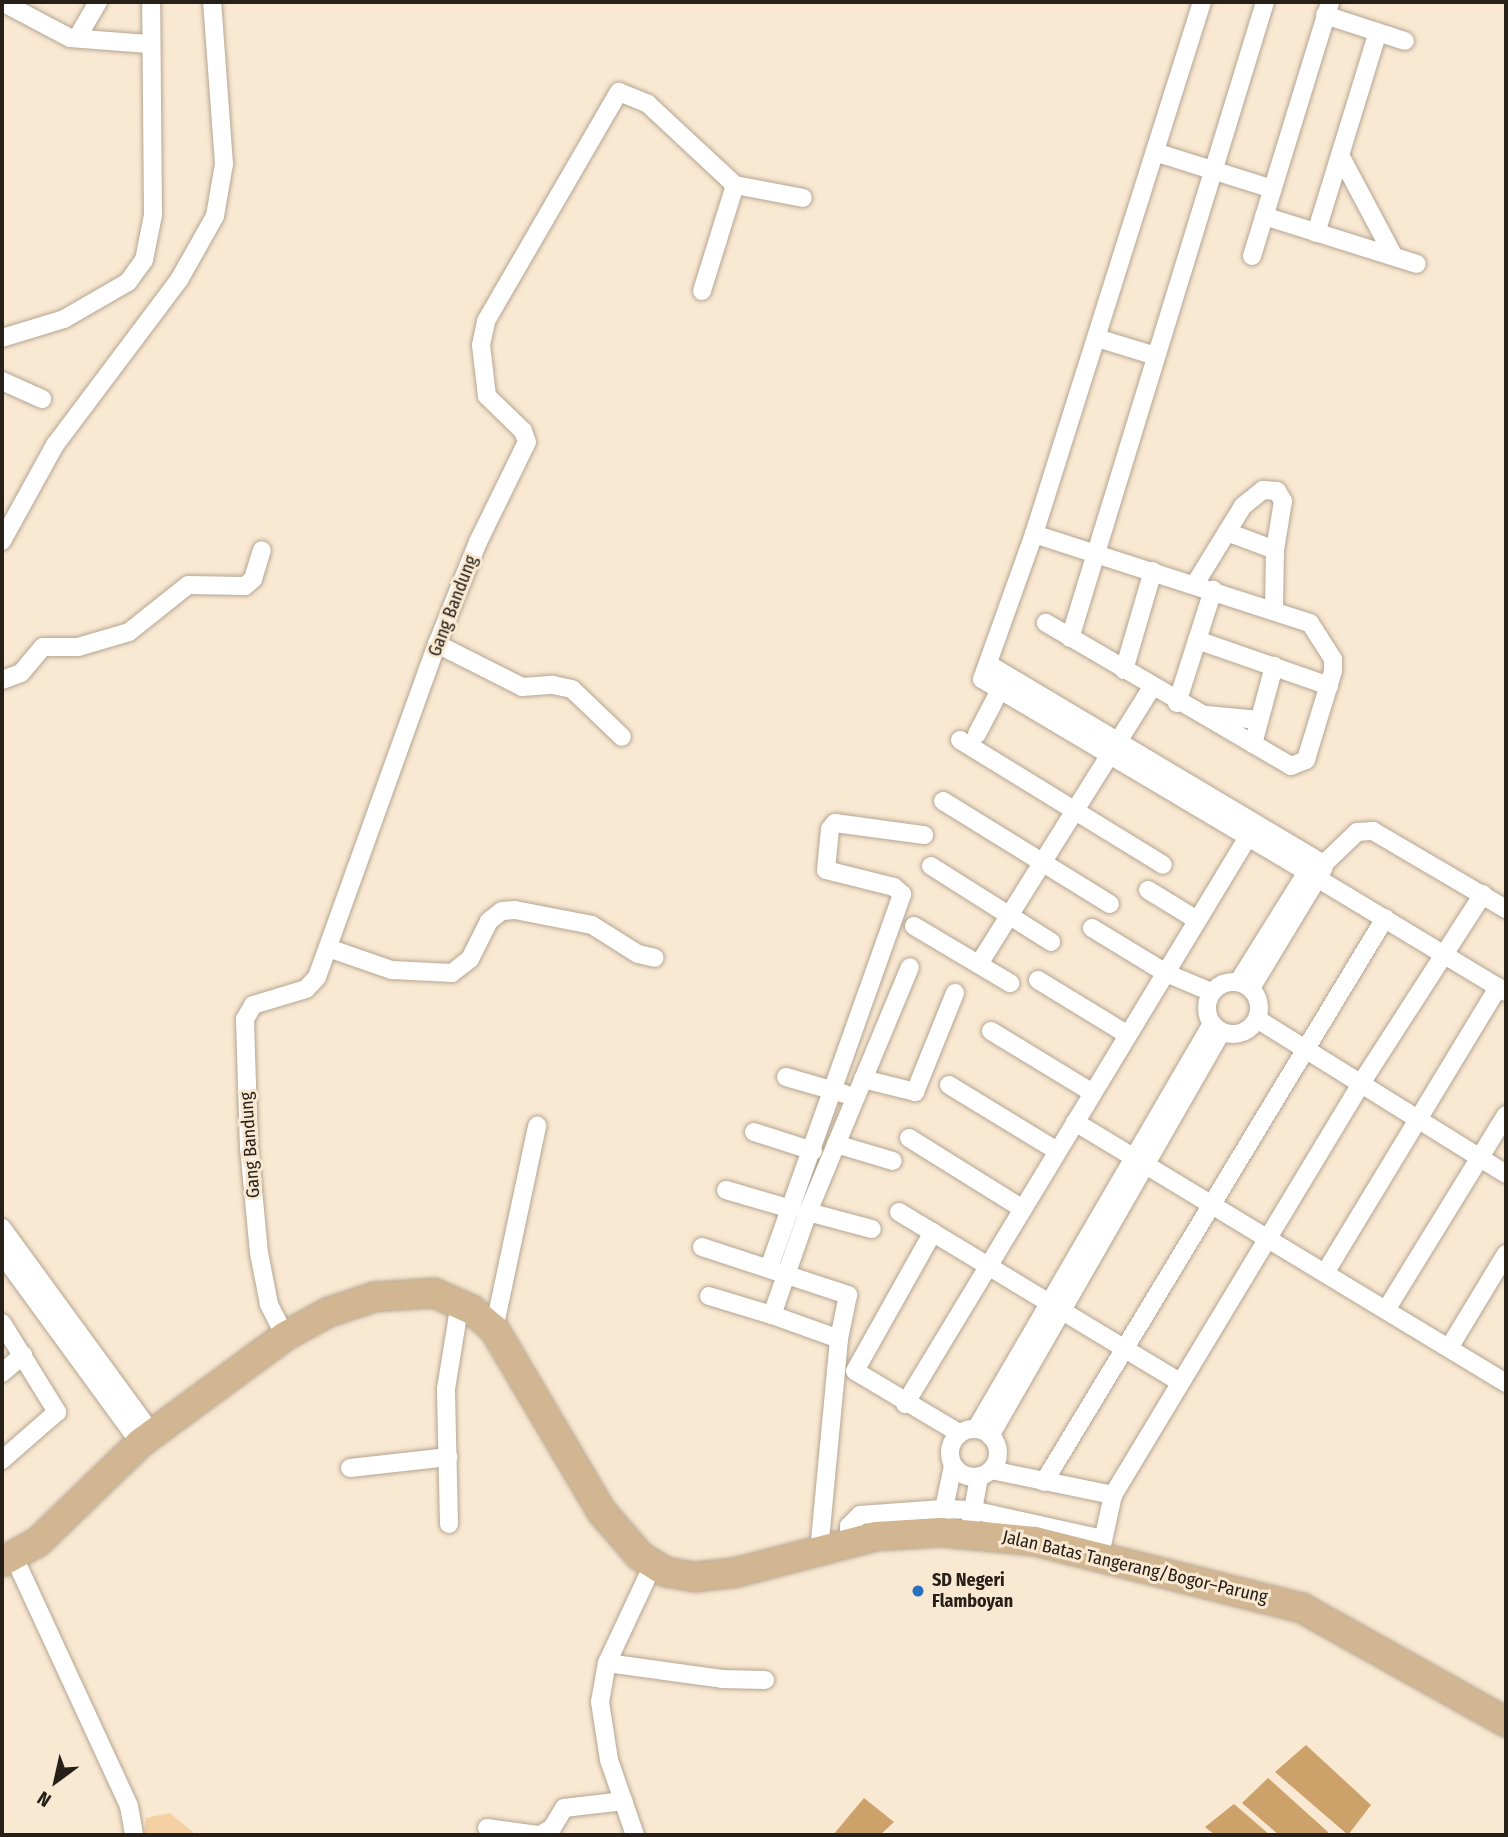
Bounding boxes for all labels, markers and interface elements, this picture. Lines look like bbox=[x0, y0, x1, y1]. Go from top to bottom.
street label: Gang Bandung bbox=[424, 552, 482, 660]
street label: Gang Bandung bbox=[236, 1091, 264, 1199]
street label: Jalan Batas Tangerang/Bogor–Parung bbox=[1000, 1526, 1270, 1608]
place label: SD Negeri Flamboyan bbox=[932, 1570, 1013, 1612]
marker: SD Negeri Flamboyan bbox=[910, 1583, 926, 1599]
north arrow bbox=[21, 1746, 91, 1816]
text: N bbox=[33, 1786, 55, 1812]

